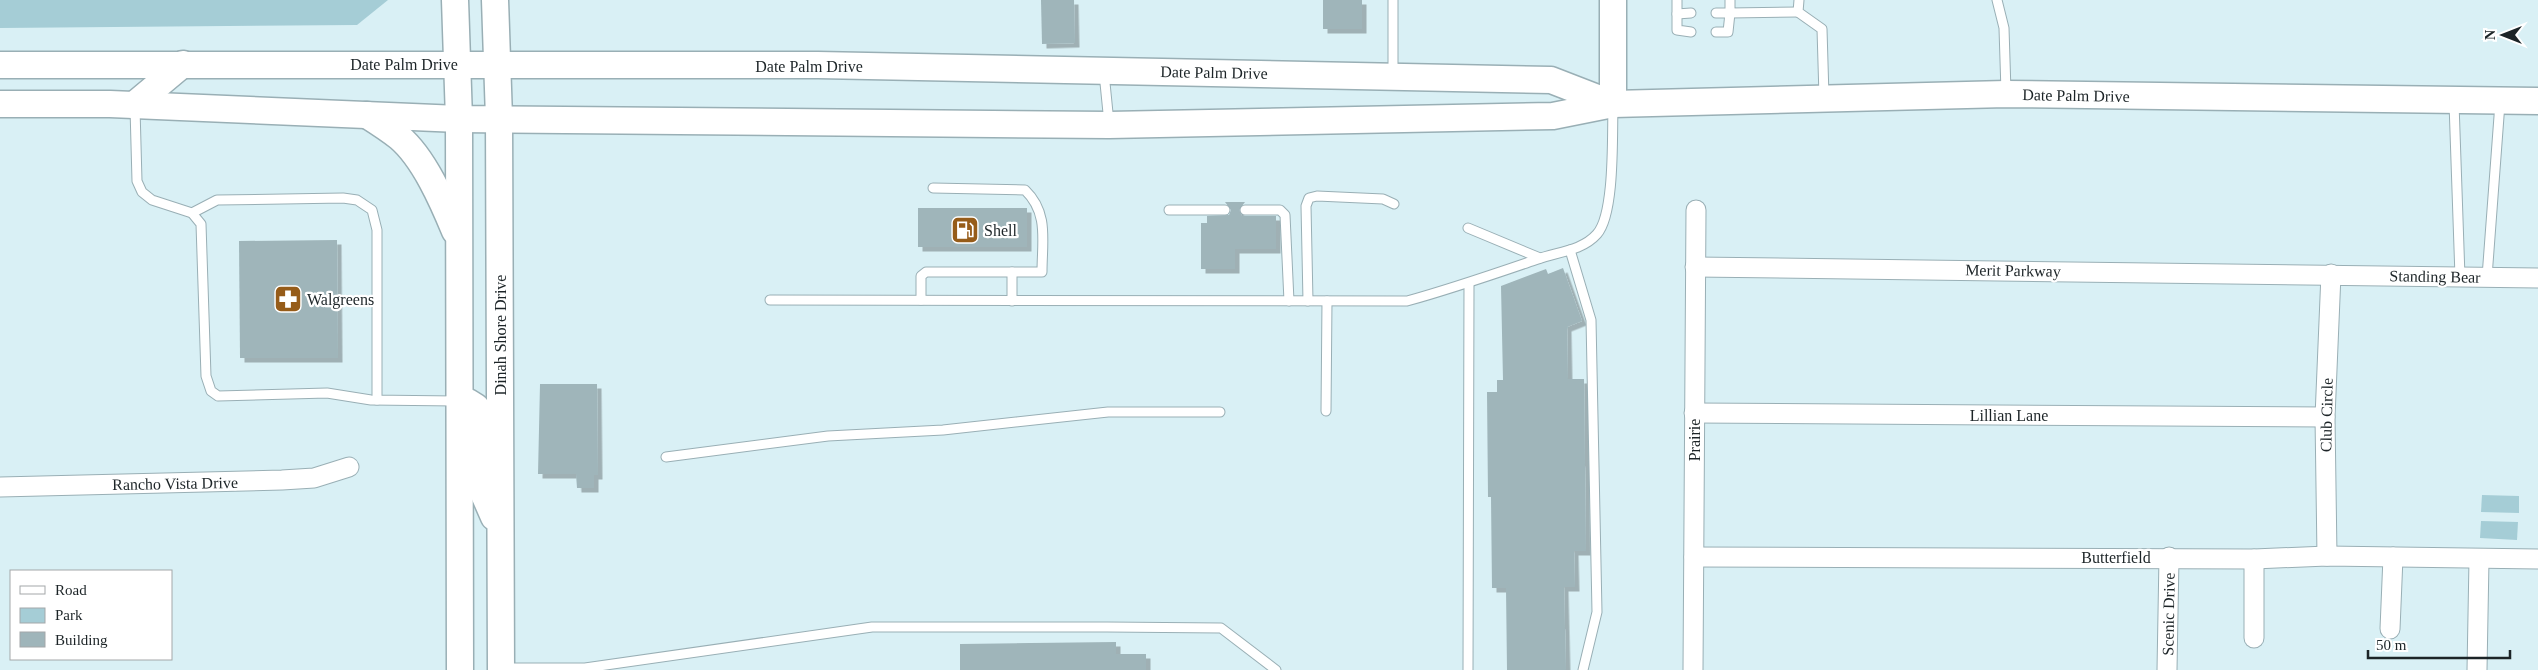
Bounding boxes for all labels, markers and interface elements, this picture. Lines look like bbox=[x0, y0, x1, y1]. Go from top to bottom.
north arrow bbox=[2478, 10, 2528, 60]
text: N bbox=[2483, 30, 2498, 40]
street label: Date Palm Drive bbox=[350, 56, 458, 73]
street label: Date Palm Drive bbox=[755, 58, 863, 75]
street label: Date Palm Drive bbox=[1160, 63, 1268, 82]
street label: Date Palm Drive bbox=[2022, 86, 2130, 105]
fuel station icon: Shell bbox=[950, 215, 980, 245]
place label: Shell bbox=[984, 222, 1017, 239]
street label: Merit Parkway bbox=[1965, 261, 2061, 281]
street label: Standing Bear bbox=[2389, 267, 2481, 287]
street label: Dinah Shore Drive bbox=[492, 275, 509, 395]
pharmacy icon: Walgreens bbox=[273, 284, 303, 314]
place label: Walgreens bbox=[307, 291, 374, 309]
street label: Club Circle bbox=[2317, 378, 2336, 452]
street label: Lillian Lane bbox=[1970, 407, 2048, 424]
street label: Prairie bbox=[1686, 419, 1703, 461]
street label: Rancho Vista Drive bbox=[112, 474, 238, 493]
street label: Butterfield bbox=[2081, 549, 2151, 566]
legend bbox=[10, 570, 172, 660]
street label: Scenic Drive bbox=[2159, 572, 2178, 656]
text: Road bbox=[55, 582, 87, 598]
text: Park bbox=[55, 607, 83, 623]
scale bar bbox=[2368, 628, 2510, 660]
text: Building bbox=[55, 632, 108, 648]
text: 50 m bbox=[2376, 637, 2407, 653]

